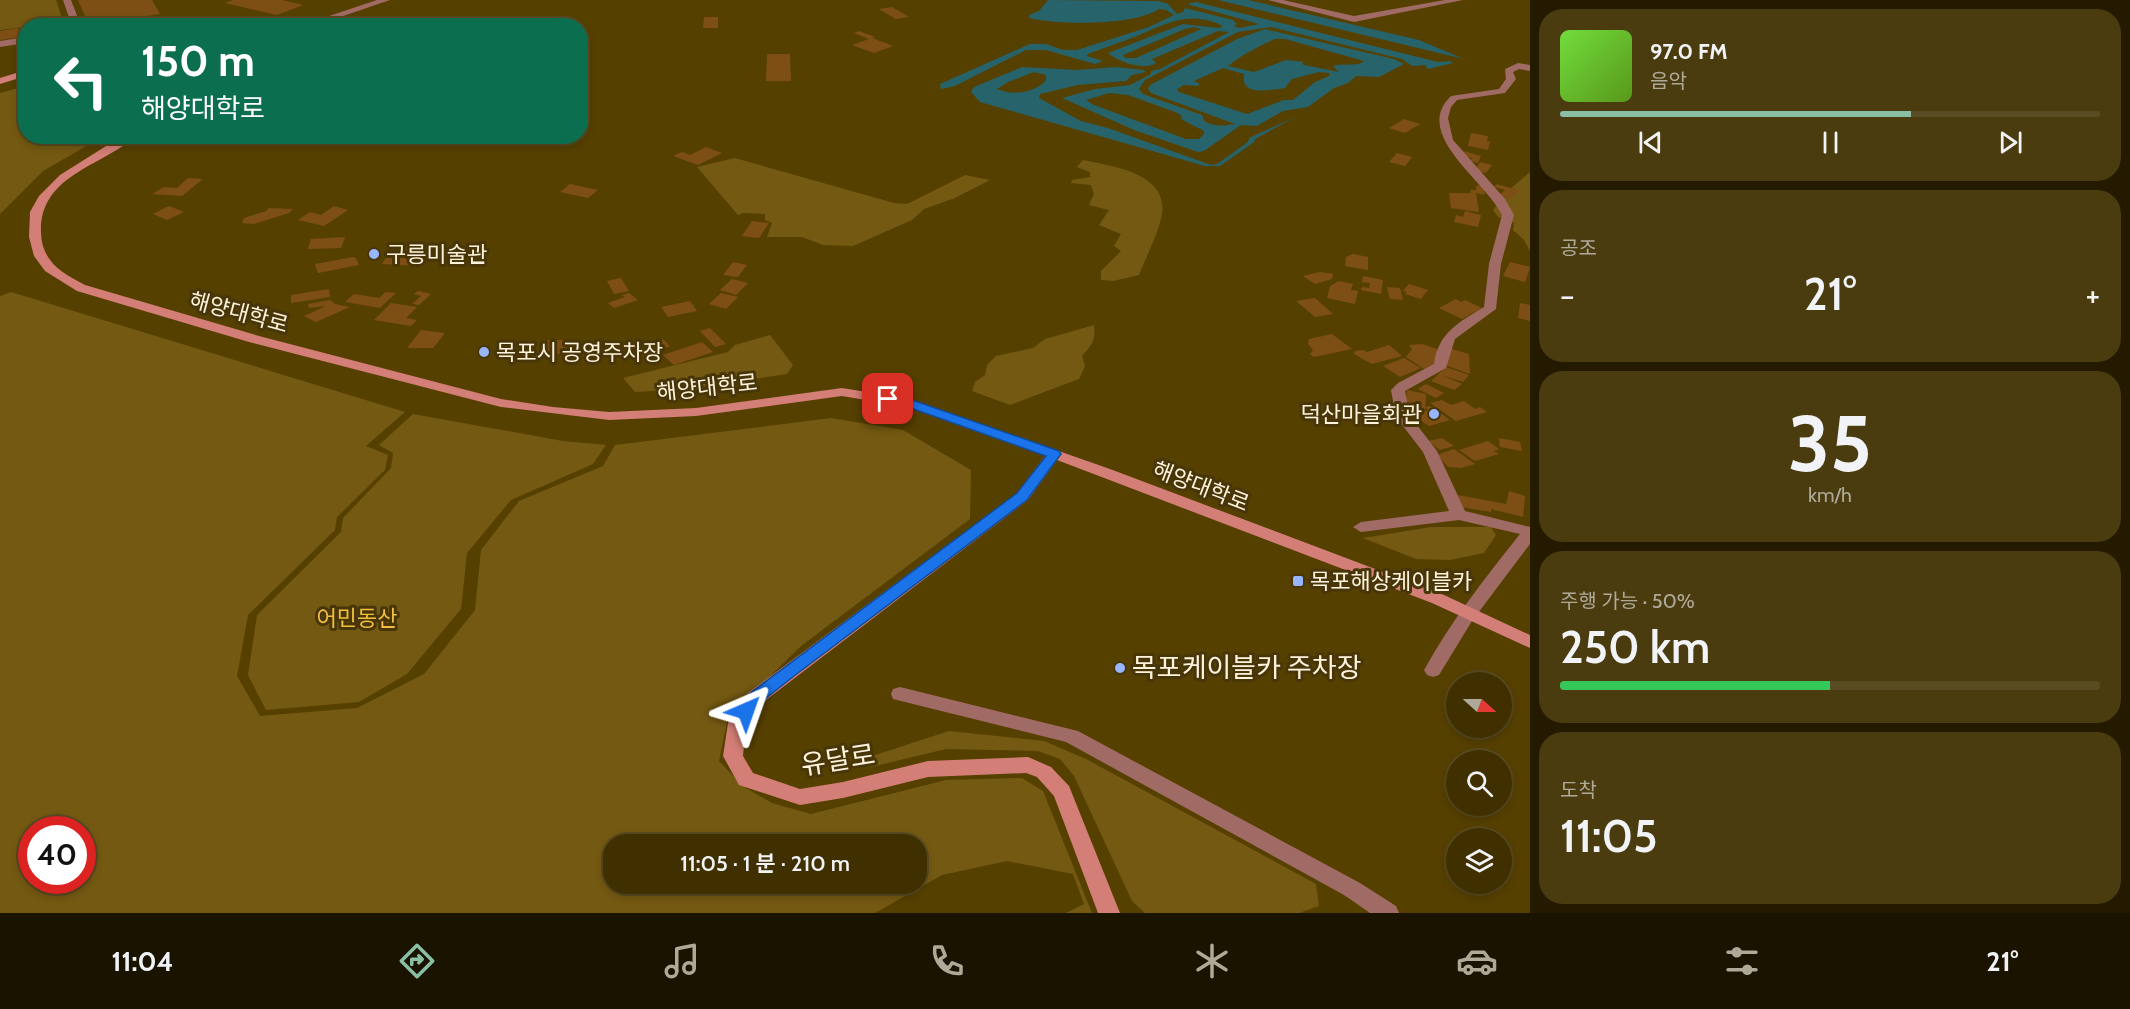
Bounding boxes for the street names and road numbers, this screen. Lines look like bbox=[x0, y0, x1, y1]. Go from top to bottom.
street label: 해양대학로 bbox=[186, 286, 291, 339]
street label: 해양대학로 bbox=[655, 369, 759, 406]
street label: 해양대학로 bbox=[1149, 456, 1253, 517]
street label: 유달로 bbox=[799, 737, 877, 782]

